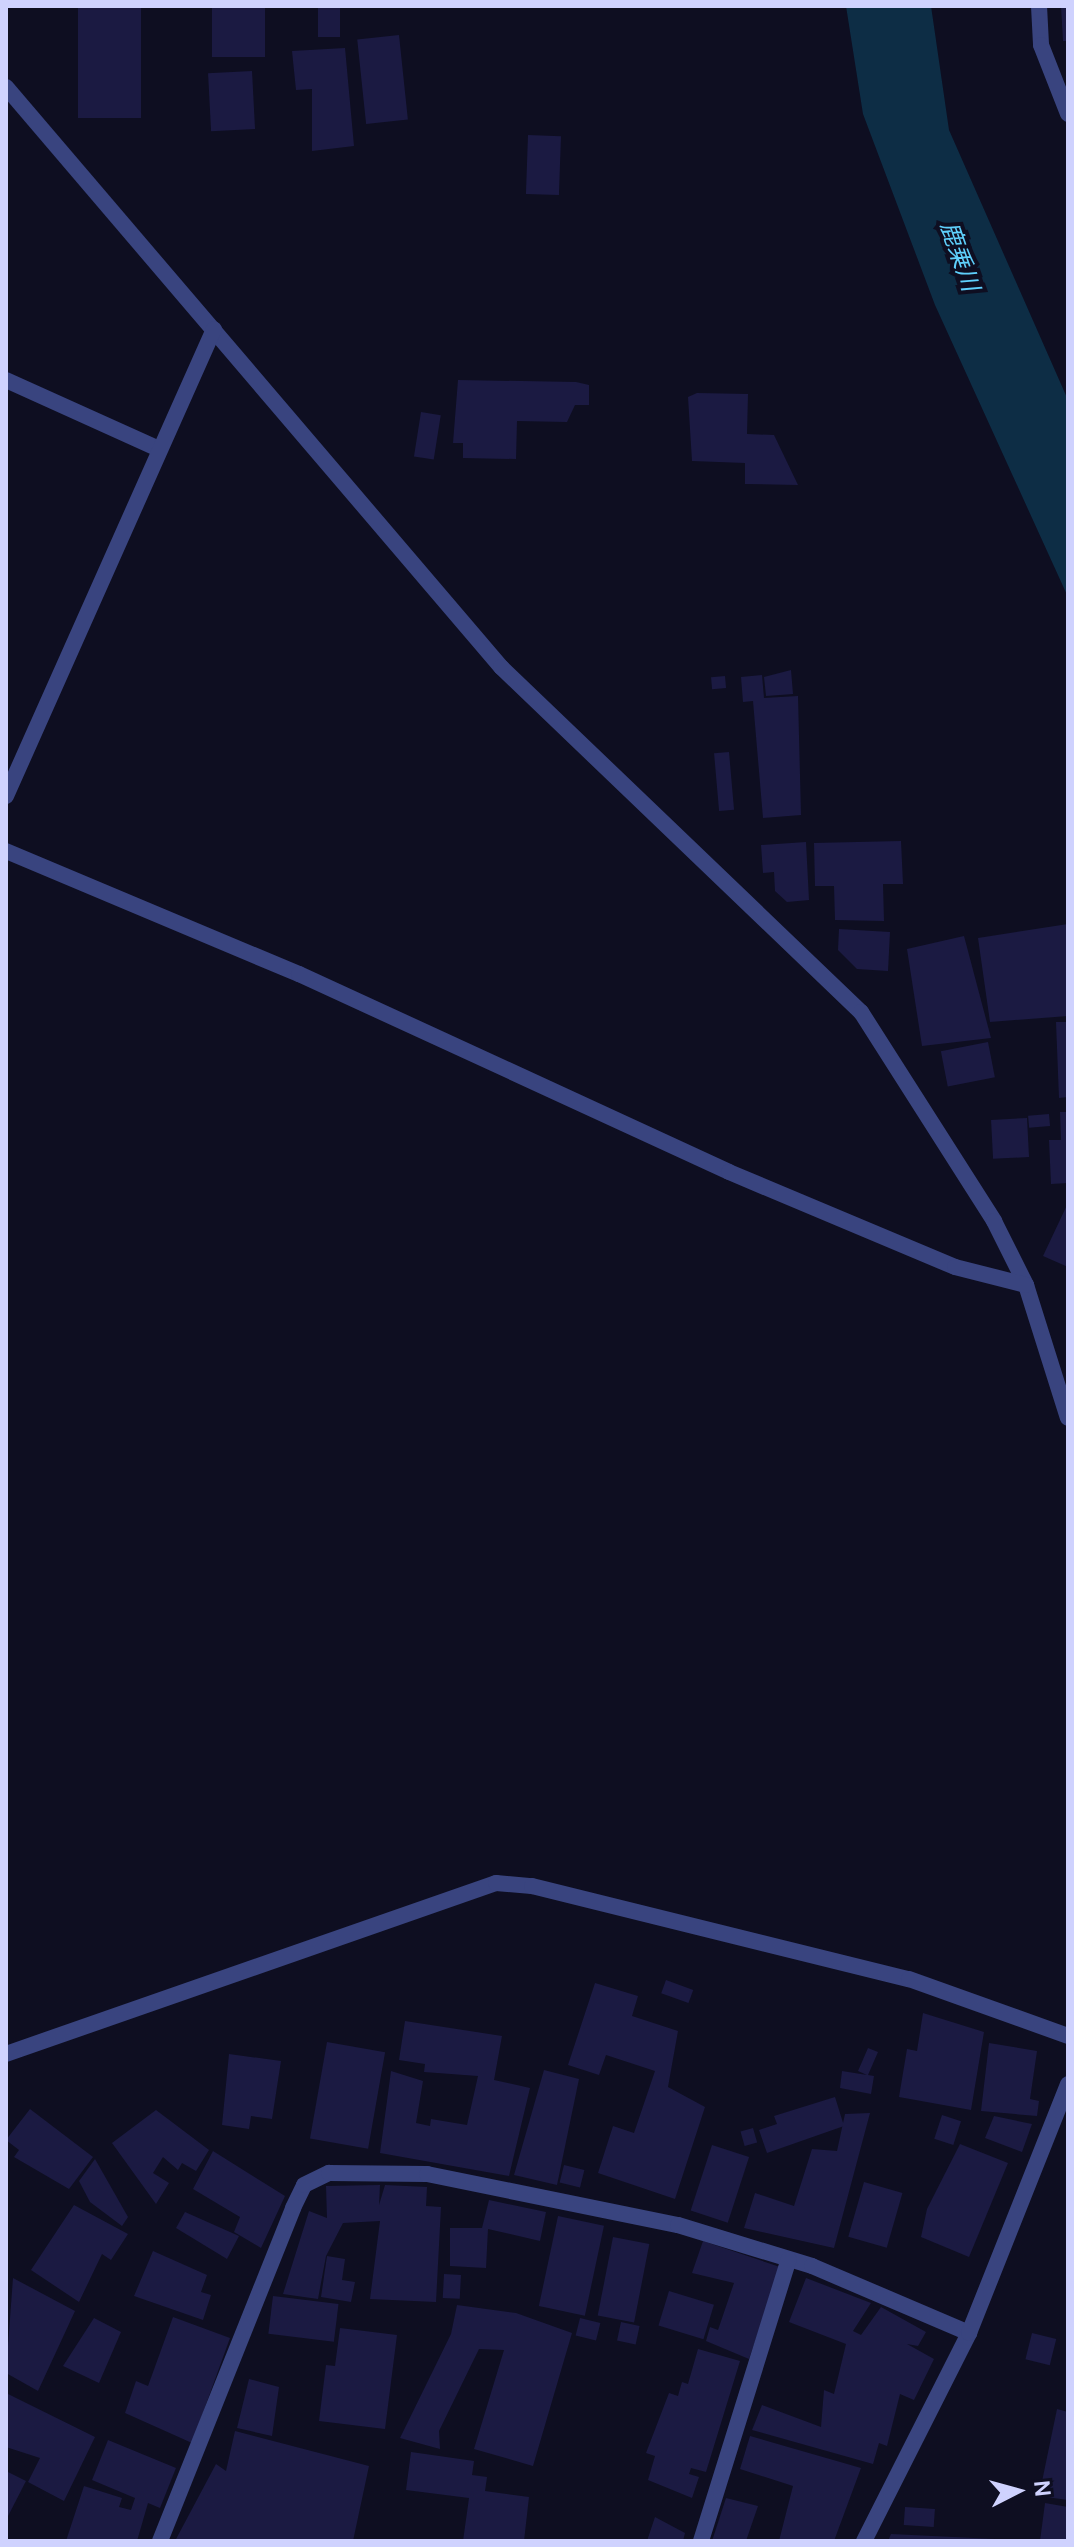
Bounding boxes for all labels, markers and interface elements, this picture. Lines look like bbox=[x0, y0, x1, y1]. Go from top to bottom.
water label: 鹿乗川 bbox=[935, 217, 985, 295]
north arrow bbox=[978, 2451, 1058, 2531]
text: N bbox=[1027, 2479, 1058, 2498]

